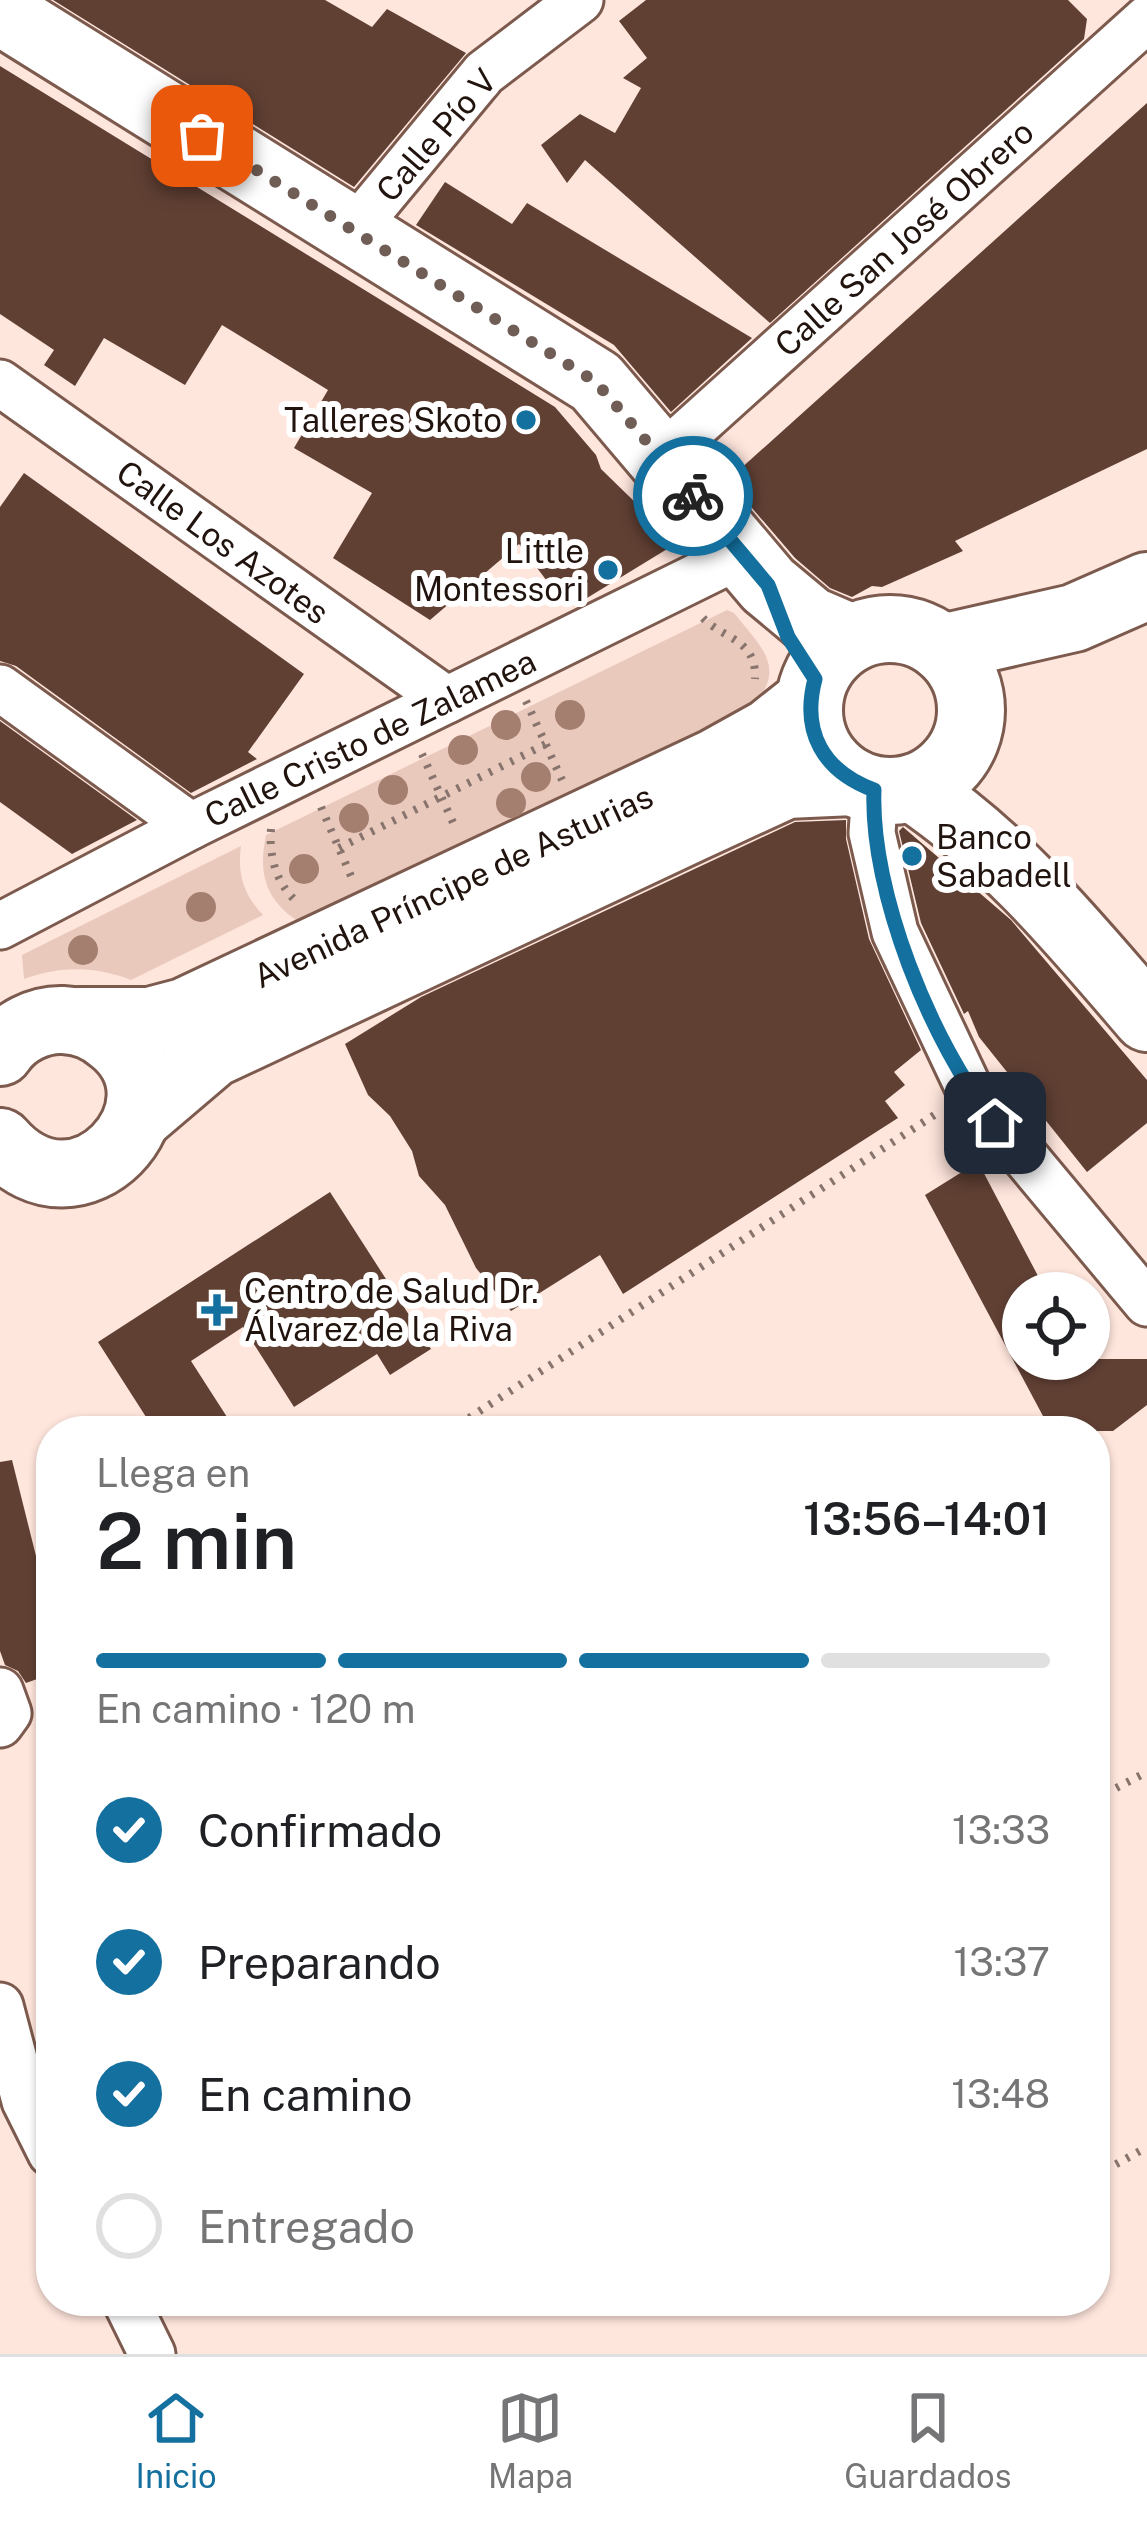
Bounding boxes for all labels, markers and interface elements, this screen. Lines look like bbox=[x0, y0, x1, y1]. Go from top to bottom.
street label: Calle Pío V bbox=[368, 61, 504, 209]
pin bbox=[151, 85, 253, 187]
icon: bag bbox=[169, 103, 235, 169]
street label: Calle San José Obrero bbox=[767, 112, 1041, 364]
place label: Talleres Skoto bbox=[284, 401, 502, 439]
marker: Talleres Skoto bbox=[513, 407, 539, 433]
courier bbox=[633, 436, 753, 556]
street label: Calle Los Azotes bbox=[110, 452, 336, 632]
icon: bike bbox=[660, 463, 726, 529]
place label: Little Montessori bbox=[414, 532, 584, 608]
marker: Little Montessori bbox=[595, 557, 621, 583]
street label: Calle Cristo de Zalamea bbox=[198, 641, 542, 835]
street label: Avenida Príncipe de Asturias bbox=[247, 777, 659, 995]
place label: Banco Sabadell bbox=[936, 818, 1072, 894]
marker: Banco Sabadell bbox=[899, 843, 925, 869]
pin bbox=[944, 1072, 1046, 1174]
icon: home bbox=[962, 1090, 1028, 1156]
place label: Centro de Salud Dr. Álvarez de la Riva bbox=[244, 1272, 539, 1348]
map controls bbox=[1002, 1272, 1110, 1380]
button: locate bbox=[1002, 1272, 1110, 1380]
marker: Centro de Salud Dr. Álvarez de la Riva bbox=[201, 1294, 233, 1326]
text: Llega en bbox=[96, 1450, 250, 1496]
text: 13:56–14:01 bbox=[803, 1492, 1050, 1545]
text: 2 min bbox=[96, 1495, 297, 1587]
text: En camino · 120 m bbox=[96, 1686, 415, 1732]
icon: check bbox=[96, 1797, 162, 1863]
text: Confirmado bbox=[198, 1804, 442, 1857]
text: 13:33 bbox=[952, 1807, 1050, 1853]
icon: check bbox=[96, 1929, 162, 1995]
text: Preparando bbox=[198, 1936, 441, 1989]
text: 13:37 bbox=[953, 1939, 1050, 1985]
icon: check bbox=[96, 2061, 162, 2127]
text: En camino bbox=[198, 2068, 412, 2121]
text: 13:48 bbox=[951, 2071, 1050, 2117]
text: Entregado bbox=[198, 2200, 415, 2253]
tab: Inicio bbox=[136, 2385, 217, 2495]
tab: Mapa bbox=[488, 2385, 573, 2495]
tab: Guardados bbox=[844, 2385, 1011, 2495]

